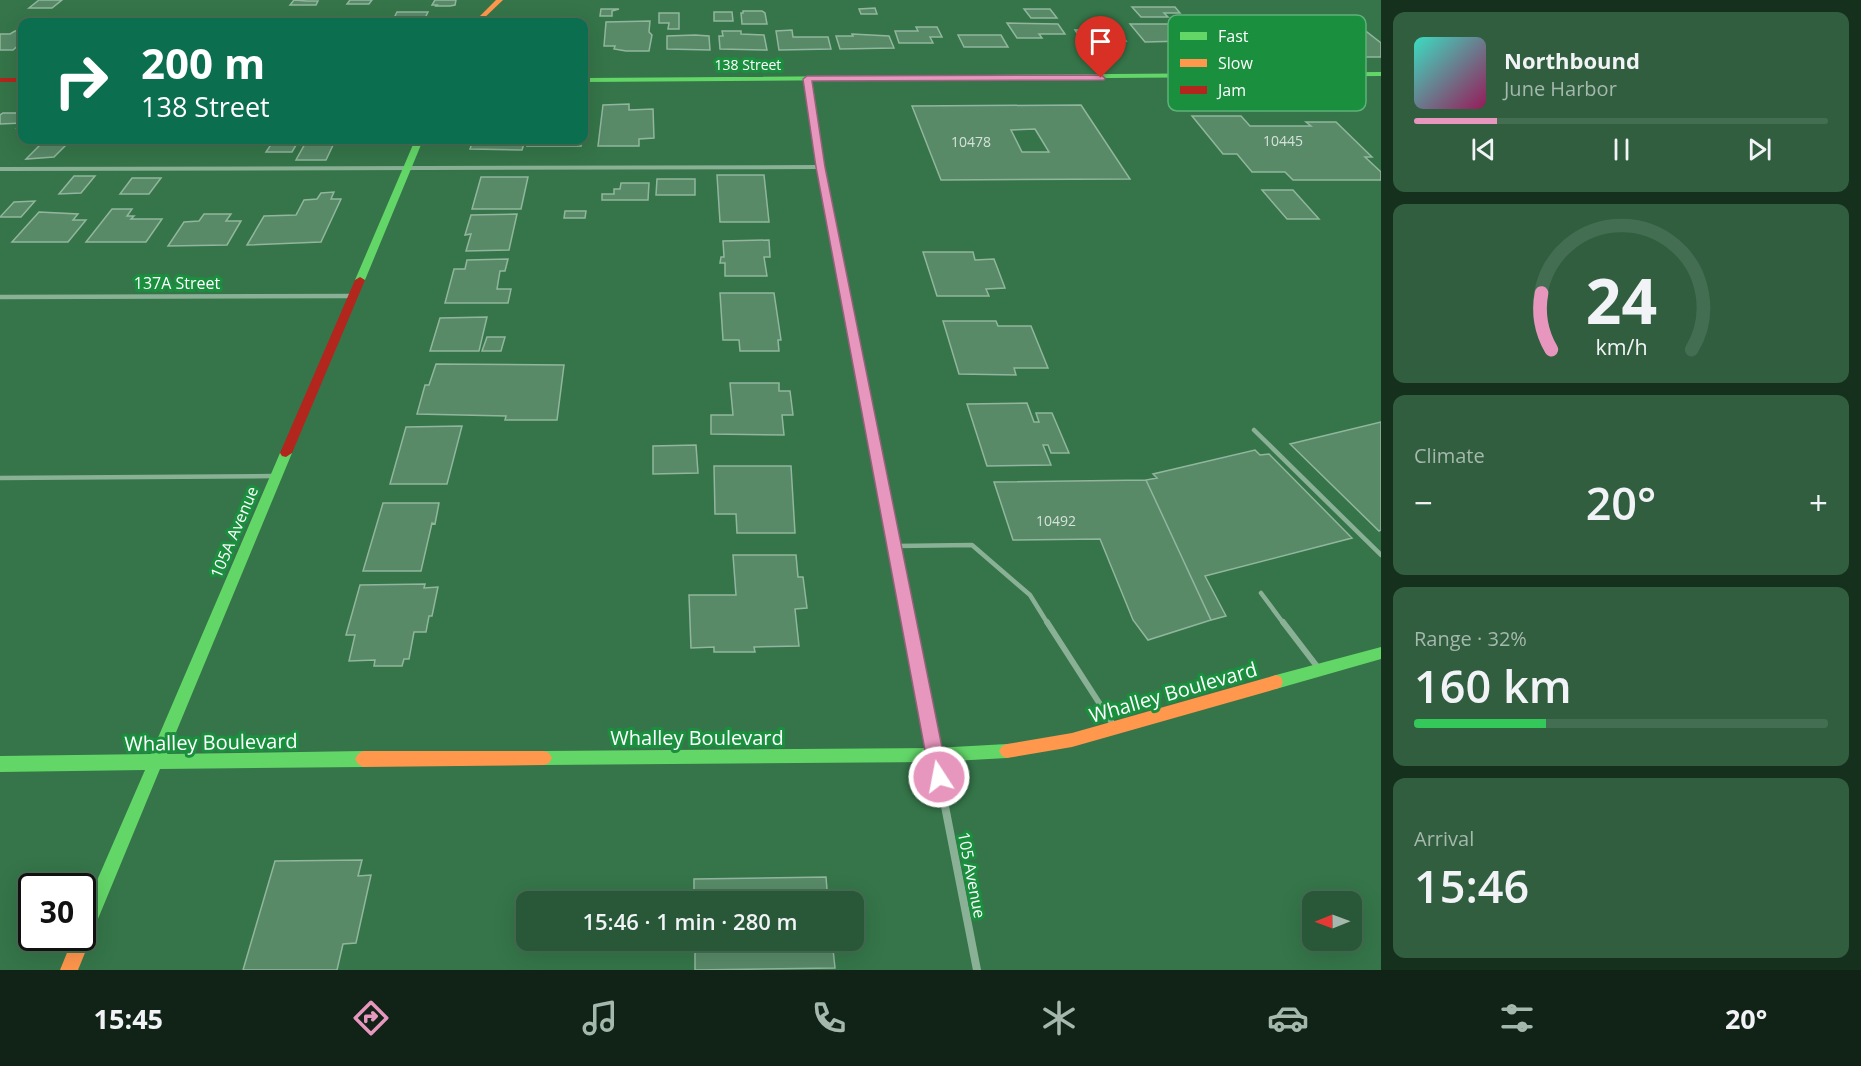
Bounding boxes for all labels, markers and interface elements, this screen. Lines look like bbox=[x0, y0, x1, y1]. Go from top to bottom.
legend bbox=[1168, 15, 1366, 111]
pin bbox=[1075, 16, 1126, 78]
icon: arrive bbox=[1084, 25, 1117, 58]
text: Fast bbox=[1218, 25, 1249, 47]
text: 200 m bbox=[141, 34, 265, 91]
icon: right bbox=[42, 42, 120, 120]
text: Northbound bbox=[1504, 45, 1640, 75]
text: Slow bbox=[1218, 52, 1253, 74]
street label: 138 Street bbox=[715, 55, 781, 74]
text: June Harbor bbox=[1504, 75, 1617, 102]
text: Jam bbox=[1216, 79, 1246, 101]
text: 138 Street bbox=[141, 88, 270, 125]
house number: 10445 bbox=[1263, 131, 1303, 150]
house number: 10478 bbox=[951, 132, 991, 151]
icon: previous bbox=[1467, 133, 1500, 166]
icon: pause bbox=[1605, 133, 1638, 166]
icon: next bbox=[1743, 133, 1776, 166]
text: 24 bbox=[1585, 258, 1657, 343]
street label: 137A Street bbox=[134, 272, 221, 294]
text: km/h bbox=[1595, 333, 1647, 362]
text: Climate bbox=[1414, 442, 1485, 469]
text: 20° bbox=[1586, 472, 1656, 533]
text: − bbox=[1414, 480, 1433, 525]
text: + bbox=[1809, 480, 1828, 525]
street label: 105A Avenue bbox=[205, 483, 263, 581]
house number: 10492 bbox=[1036, 511, 1076, 530]
text: Range · 32% bbox=[1414, 625, 1527, 652]
street label: Whalley Boulevard bbox=[1086, 655, 1260, 729]
text: 160 km bbox=[1414, 655, 1572, 716]
street label: Whalley Boulevard bbox=[610, 724, 784, 751]
street label: Whalley Boulevard bbox=[124, 727, 298, 757]
position arrow bbox=[907, 745, 971, 809]
text: Arrival bbox=[1414, 825, 1474, 852]
street label: 105 Avenue bbox=[953, 830, 991, 920]
text: 15:46 bbox=[1414, 855, 1529, 916]
speed limit sign: 30 bbox=[18, 873, 96, 951]
north arrow bbox=[1302, 891, 1362, 951]
map controls bbox=[1302, 891, 1362, 951]
text: 15:46 · 1 min · 280 m bbox=[582, 906, 798, 936]
icon: directions bbox=[350, 997, 392, 1039]
icon: music bbox=[579, 997, 621, 1039]
icon: phone bbox=[808, 997, 850, 1039]
icon: climate bbox=[1038, 997, 1080, 1039]
icon: car bbox=[1267, 997, 1309, 1039]
icon: filters bbox=[1496, 997, 1538, 1039]
text: 15:45 bbox=[94, 1000, 163, 1037]
text: 20° bbox=[1725, 1000, 1767, 1037]

